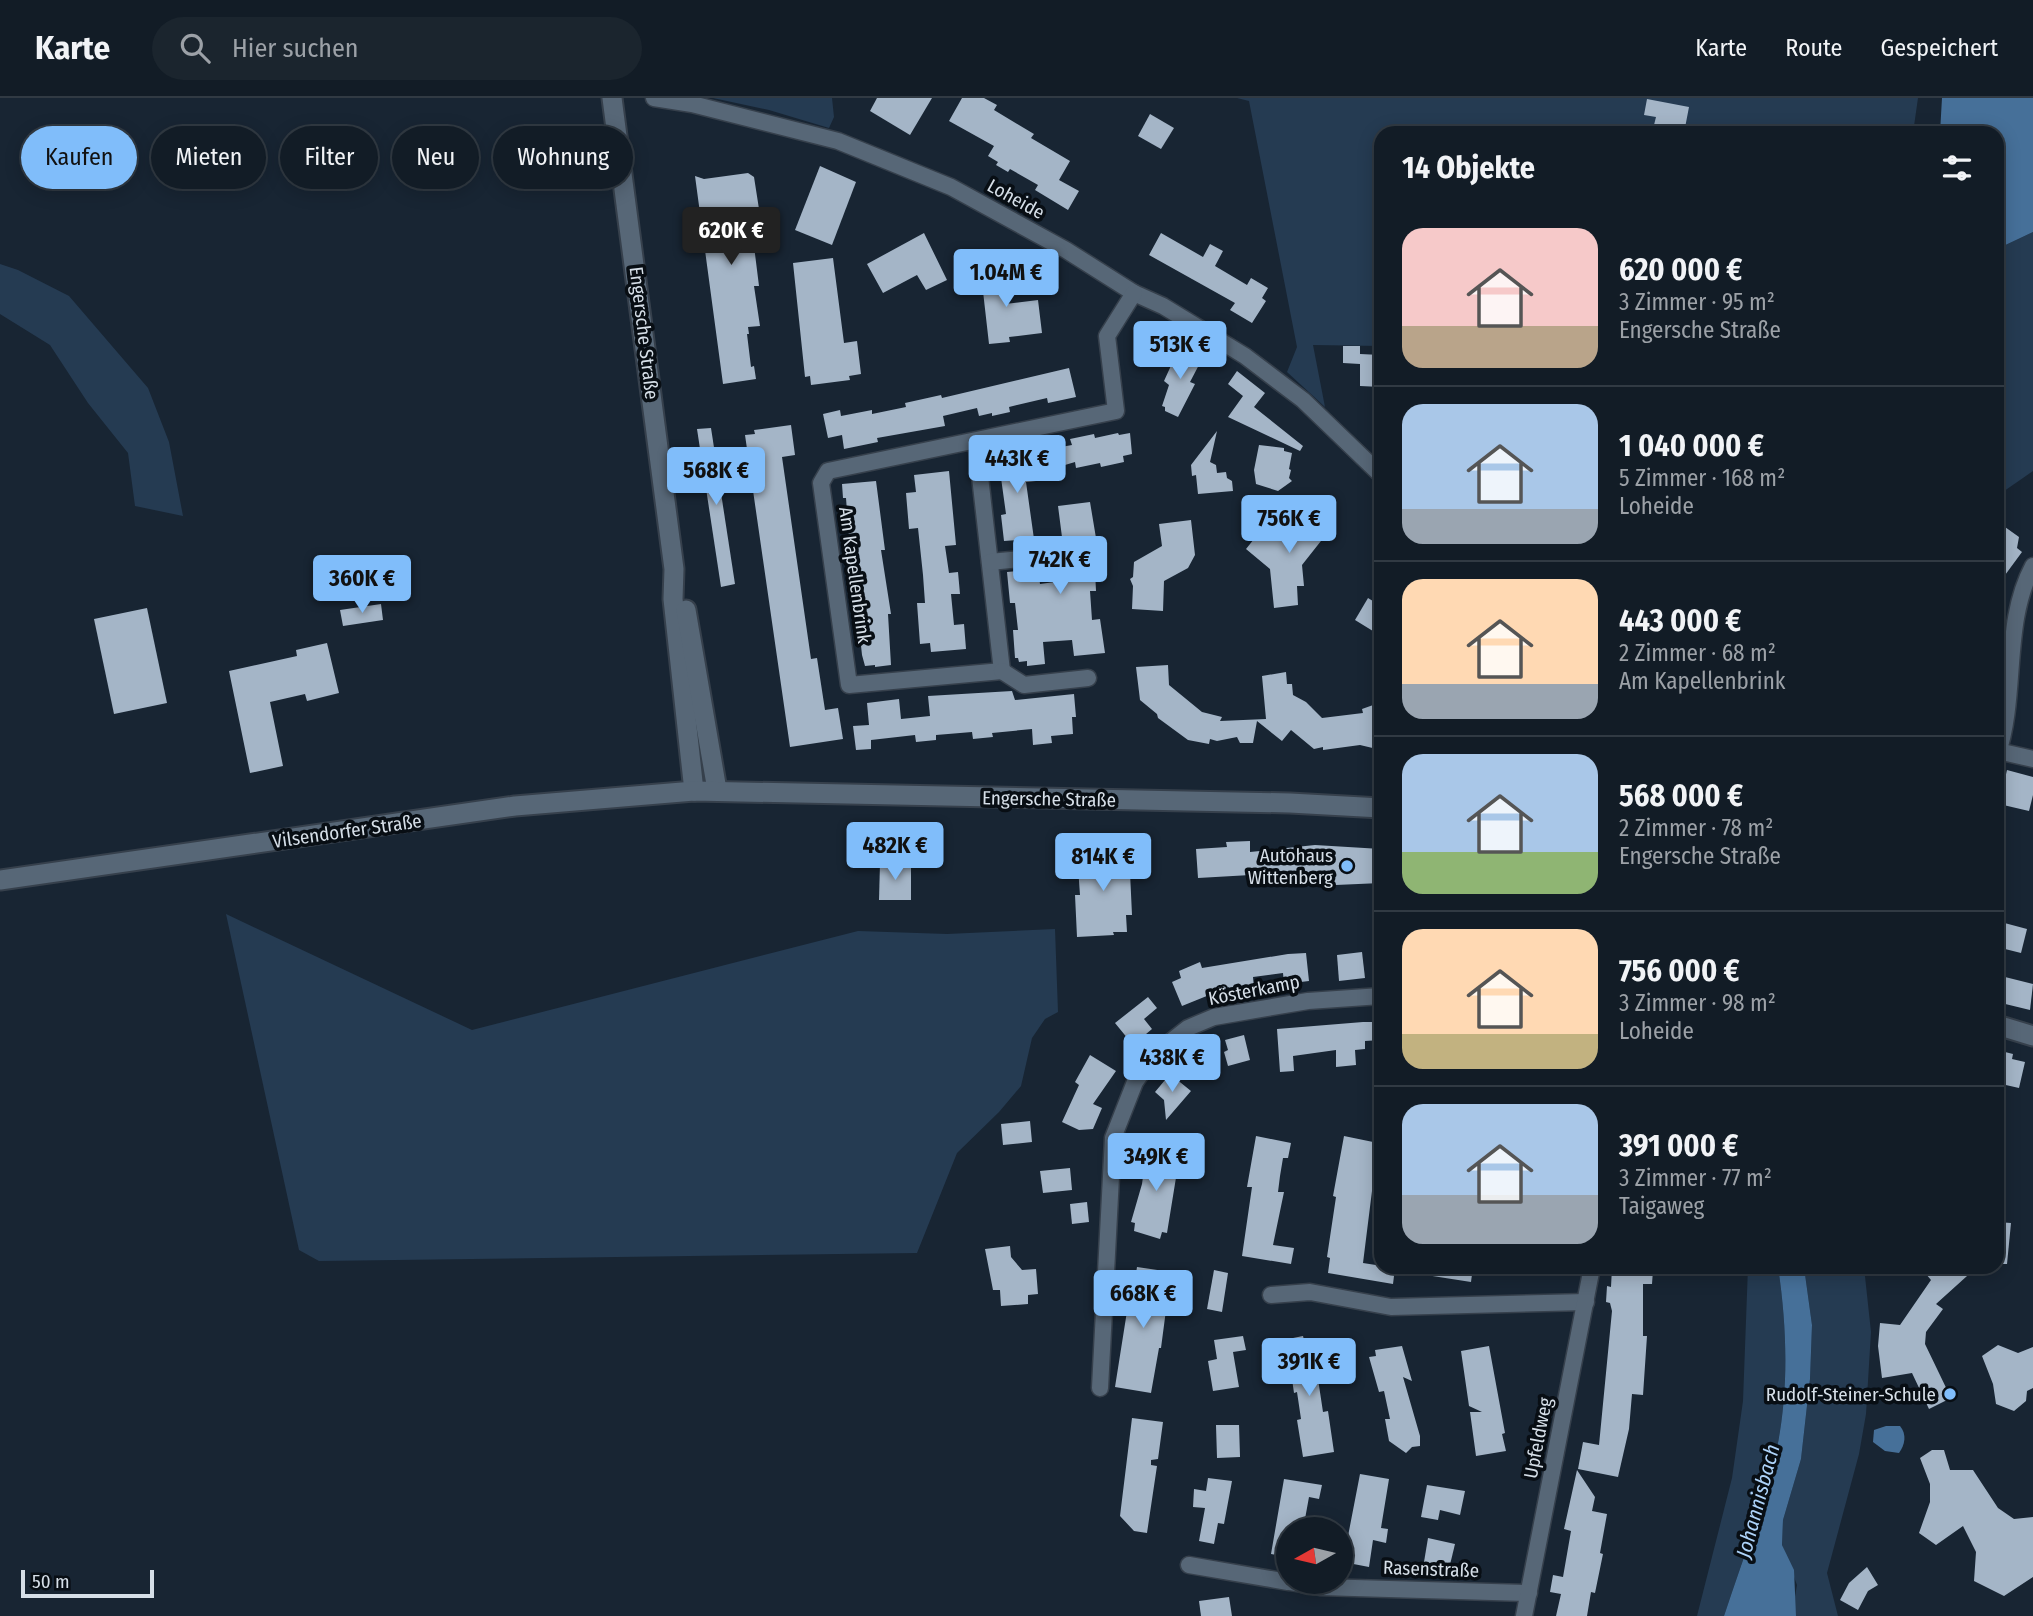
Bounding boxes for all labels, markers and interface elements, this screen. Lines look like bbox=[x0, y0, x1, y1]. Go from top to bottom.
search box bbox=[152, 17, 642, 80]
text: Karte bbox=[35, 28, 110, 68]
icon: search bbox=[176, 29, 214, 67]
text: Hier suchen bbox=[232, 33, 359, 64]
text: Karte bbox=[1695, 34, 1747, 62]
text: Route bbox=[1785, 34, 1842, 62]
text: Gespeichert bbox=[1880, 34, 1998, 62]
chip: Kaufen bbox=[21, 126, 137, 189]
chip: Mieten bbox=[151, 126, 266, 189]
chip: Filter bbox=[280, 126, 378, 189]
chip: Neu bbox=[392, 126, 479, 189]
chip: Wohnung bbox=[493, 126, 633, 189]
icon: filters bbox=[1938, 149, 1976, 187]
text: 14 Objekte bbox=[1402, 150, 1535, 186]
street label: Loheide bbox=[983, 174, 1049, 224]
pin: 620K € bbox=[674, 208, 788, 267]
text: 620K € bbox=[698, 216, 764, 244]
pin: 1.04M € bbox=[941, 250, 1071, 309]
text: 620 000 € bbox=[1619, 252, 1742, 288]
icon: home bbox=[1458, 256, 1542, 340]
text: 1.04M € bbox=[970, 258, 1042, 286]
street label: Engersche Straße bbox=[624, 265, 664, 401]
text: 3 Zimmer · 95 m² bbox=[1619, 288, 1775, 316]
text: Engersche Straße bbox=[1619, 316, 1781, 344]
pin: 513K € bbox=[1123, 322, 1237, 381]
text: 513K € bbox=[1149, 330, 1211, 358]
text: 1 040 000 € bbox=[1619, 428, 1764, 464]
icon: home bbox=[1458, 432, 1542, 516]
pin: 443K € bbox=[960, 436, 1074, 495]
text: 443K € bbox=[985, 444, 1049, 472]
pin: 568K € bbox=[659, 448, 773, 507]
text: 568K € bbox=[683, 456, 749, 484]
text: 5 Zimmer · 168 m² bbox=[1619, 464, 1785, 492]
text: Loheide bbox=[1619, 492, 1694, 520]
pin: 756K € bbox=[1232, 496, 1346, 555]
text: 756K € bbox=[1257, 504, 1321, 532]
street label: Am Kapellenbrink bbox=[834, 505, 876, 645]
pin: 742K € bbox=[1003, 536, 1117, 596]
text: 742K € bbox=[1029, 545, 1091, 573]
pin: 360K € bbox=[305, 556, 419, 615]
text: 360K € bbox=[329, 564, 395, 592]
text: 443 000 € bbox=[1619, 603, 1741, 639]
icon: home bbox=[1458, 607, 1542, 691]
text: 2 Zimmer · 68 m² bbox=[1619, 639, 1776, 667]
text: Am Kapellenbrink bbox=[1619, 667, 1785, 695]
text: 568 000 € bbox=[1619, 778, 1743, 814]
icon: home bbox=[1458, 782, 1542, 866]
street label: Engersche Straße bbox=[982, 786, 1116, 812]
street label: Vilsendorfer Straße bbox=[271, 809, 423, 853]
text: 2 Zimmer · 78 m² bbox=[1619, 814, 1773, 842]
pin: 482K € bbox=[838, 822, 952, 882]
text: 482K € bbox=[863, 831, 927, 859]
pin: 814K € bbox=[1046, 834, 1160, 893]
text: 814K € bbox=[1071, 842, 1135, 870]
text: Engersche Straße bbox=[1619, 842, 1781, 870]
place label: Autohaus Wittenberg bbox=[1248, 844, 1333, 889]
marker: Autohaus Wittenberg bbox=[1339, 858, 1355, 874]
text: 756 000 € bbox=[1619, 953, 1740, 989]
icon: home bbox=[1458, 957, 1542, 1041]
street label: Kösterkamp bbox=[1206, 970, 1302, 1010]
text: 3 Zimmer · 98 m² bbox=[1619, 989, 1776, 1017]
text: Loheide bbox=[1619, 1017, 1694, 1045]
pin: 438K € bbox=[1115, 1034, 1229, 1094]
text: 438K € bbox=[1139, 1043, 1205, 1071]
text: 391 000 € bbox=[1619, 1128, 1738, 1164]
icon: home bbox=[1458, 1132, 1542, 1216]
pin: 349K € bbox=[1099, 1134, 1213, 1193]
text: 349K € bbox=[1124, 1142, 1188, 1170]
text: 3 Zimmer · 77 m² bbox=[1619, 1164, 1772, 1192]
text: Taigaweg bbox=[1619, 1192, 1704, 1220]
pin: 668K € bbox=[1086, 1270, 1200, 1330]
text: 668K € bbox=[1110, 1279, 1176, 1307]
pin: 391K € bbox=[1252, 1338, 1366, 1398]
text: 391K € bbox=[1278, 1347, 1340, 1375]
place label: Rudolf-Steiner-Schule bbox=[1766, 1383, 1936, 1406]
marker: Rudolf-Steiner-Schule bbox=[1942, 1386, 1958, 1402]
street label: Upfeldweg bbox=[1519, 1395, 1557, 1481]
water label: Johannisbach bbox=[1730, 1441, 1786, 1562]
north arrow bbox=[1276, 1517, 1353, 1594]
map controls bbox=[1276, 1517, 1353, 1594]
street label: Rasenstraße bbox=[1383, 1556, 1479, 1582]
scale bar bbox=[21, 1567, 154, 1599]
text: 50 m bbox=[32, 1570, 70, 1593]

